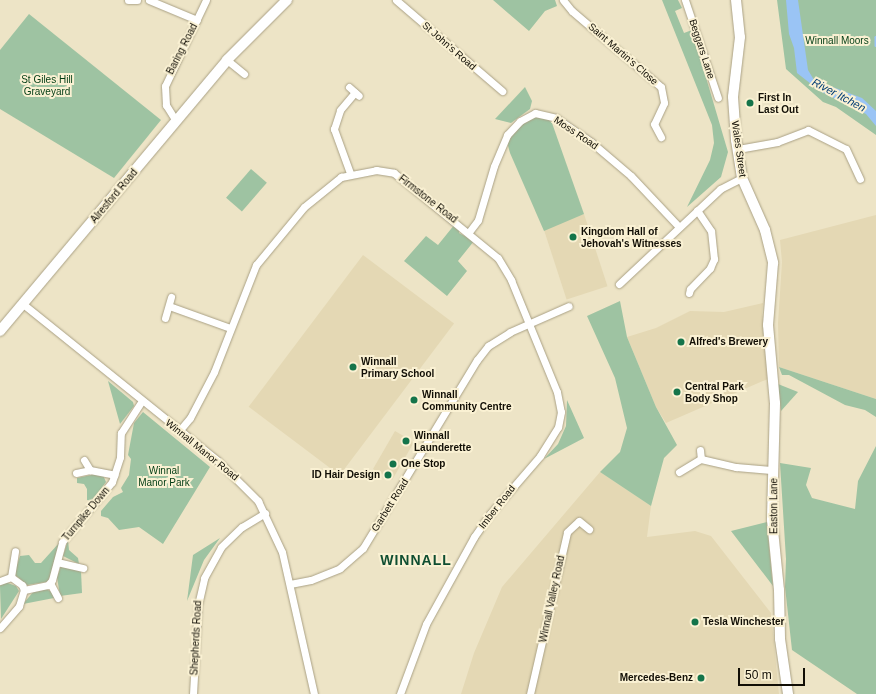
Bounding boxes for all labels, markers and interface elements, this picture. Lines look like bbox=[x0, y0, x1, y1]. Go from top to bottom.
street label: Beggars Lane bbox=[687, 18, 717, 80]
street label: St John's Road bbox=[420, 19, 478, 73]
street label: Saint Martin's Close bbox=[586, 20, 660, 88]
street label: Baring Road bbox=[164, 22, 200, 76]
park label: Winnall Moors bbox=[805, 35, 869, 47]
park label: St Giles Hill Graveyard bbox=[21, 73, 73, 96]
water label: River Itchen bbox=[810, 75, 868, 115]
place label: First In Last Out bbox=[758, 91, 799, 114]
marker: First In Last Out bbox=[745, 98, 755, 108]
street label: Moss Road bbox=[552, 114, 600, 152]
street label: Wales Street bbox=[729, 120, 749, 178]
street label: Alresford Road bbox=[88, 167, 140, 225]
street label: Firmstone Road bbox=[396, 172, 460, 226]
place label: Kingdom Hall of Jehovah's Witnesses bbox=[581, 225, 682, 248]
marker: Kingdom Hall of Jehovah's Witnesses bbox=[568, 232, 578, 242]
place label: Alfred's Brewery bbox=[689, 336, 768, 348]
marker: Alfred's Brewery bbox=[676, 337, 686, 347]
place label: Winnall Primary School bbox=[361, 355, 434, 378]
marker: Winnall Primary School bbox=[348, 362, 358, 372]
place label: Central Park Body Shop bbox=[685, 380, 744, 404]
marker: Central Park Body Shop bbox=[672, 387, 682, 397]
place label: Winnall Community Centre bbox=[422, 388, 511, 412]
marker: Winnall Community Centre bbox=[409, 395, 419, 405]
street label: Winnall Manor Road bbox=[163, 417, 241, 483]
place label: Winnall Launderette bbox=[414, 429, 471, 452]
marker: Winnall Launderette bbox=[401, 436, 411, 446]
place label: One Stop bbox=[401, 458, 445, 470]
marker: One Stop bbox=[388, 459, 398, 469]
park label: Winnal Manor Park bbox=[138, 464, 190, 488]
place label: ID Hair Design bbox=[312, 469, 380, 481]
marker: ID Hair Design bbox=[383, 470, 393, 480]
street label: Garbett Road bbox=[369, 476, 411, 534]
street label: Easton Lane bbox=[768, 478, 780, 534]
street label: Imber Road bbox=[476, 483, 518, 531]
street label: Turnpike Down bbox=[60, 485, 112, 543]
district label: WINNALL bbox=[380, 552, 452, 568]
street label: Winnall Valley Road bbox=[537, 554, 567, 644]
street label: Shepherds Road bbox=[188, 600, 204, 676]
place label: Tesla Winchester bbox=[703, 616, 784, 628]
marker: Tesla Winchester bbox=[690, 617, 700, 627]
scale bar bbox=[740, 660, 807, 686]
text: 50 m bbox=[745, 668, 772, 682]
place label: Mercedes-Benz bbox=[620, 672, 693, 684]
marker: Mercedes-Benz bbox=[696, 673, 706, 683]

